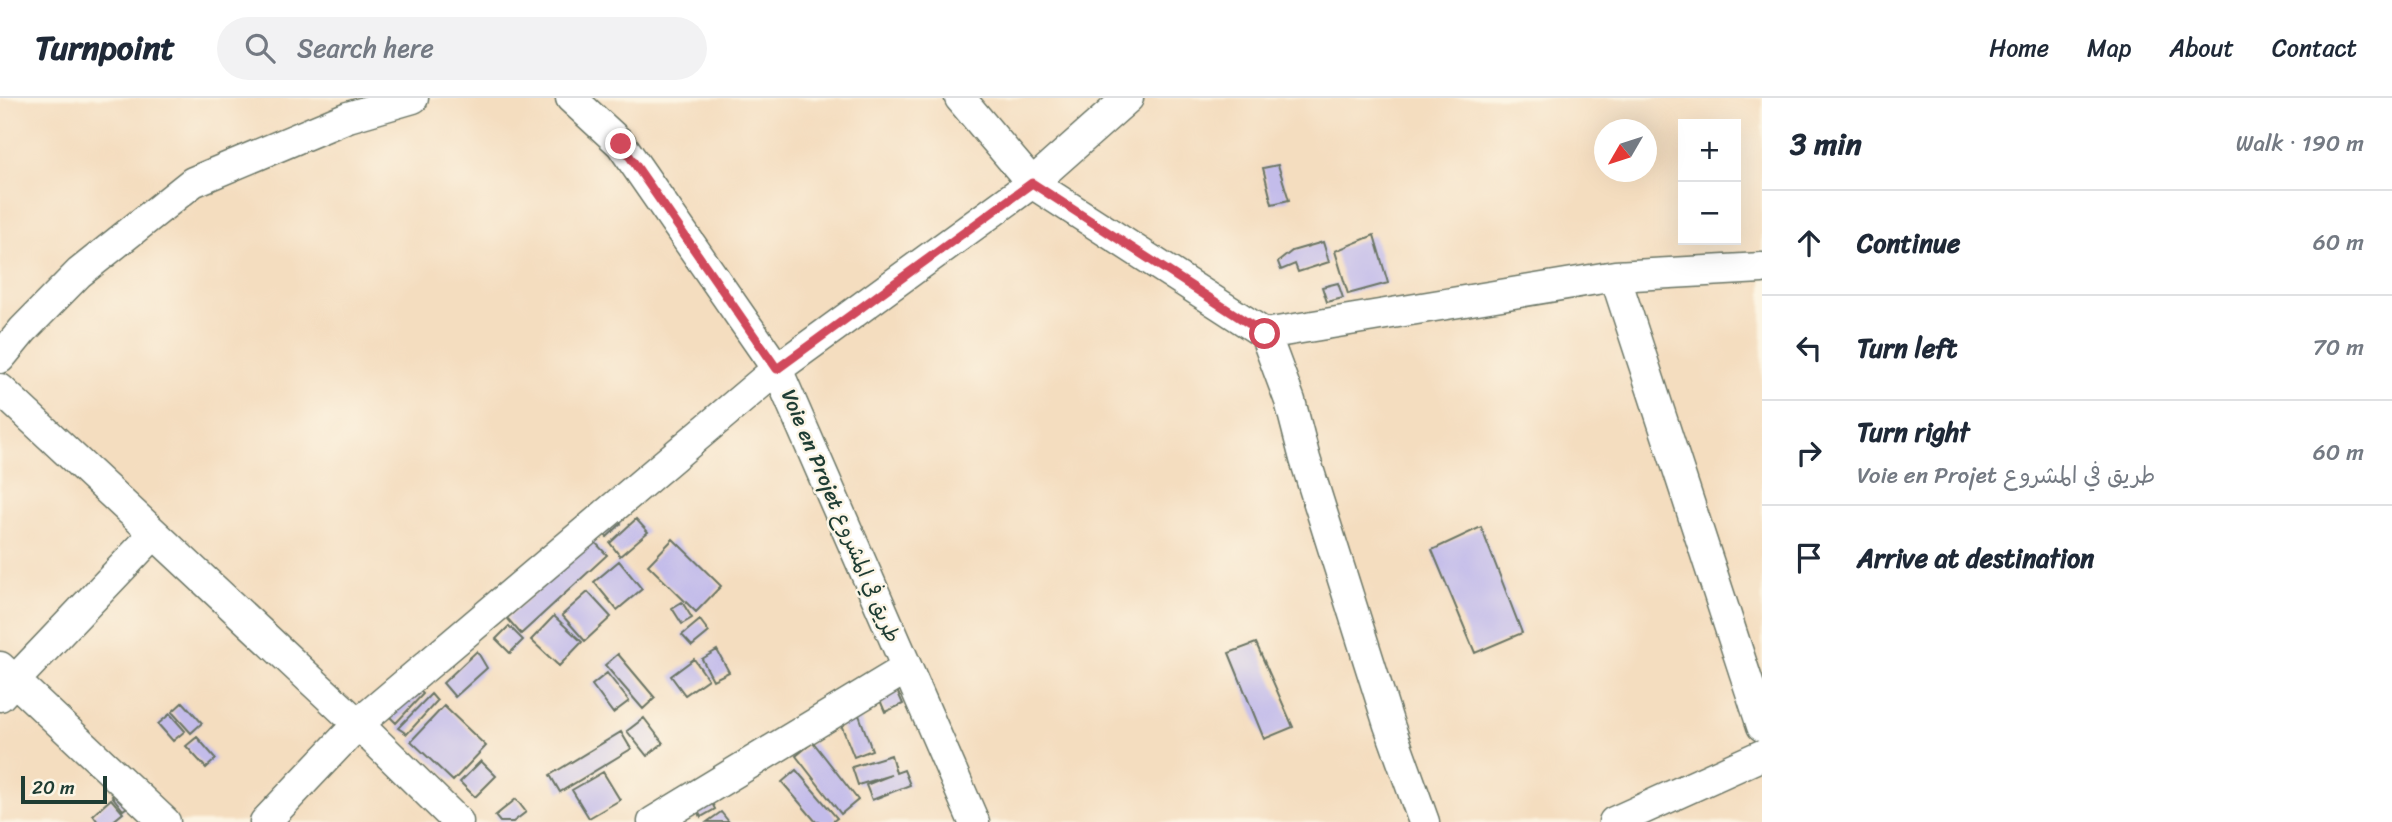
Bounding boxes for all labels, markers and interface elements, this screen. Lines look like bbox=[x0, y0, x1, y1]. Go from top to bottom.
search box bbox=[217, 17, 707, 80]
text: Turnpoint bbox=[35, 19, 175, 77]
text: Search here bbox=[297, 25, 434, 71]
text: Home bbox=[1989, 27, 2049, 69]
text: Map bbox=[2087, 27, 2131, 69]
text: About bbox=[2169, 27, 2234, 69]
text: Contact bbox=[2272, 27, 2357, 69]
icon: search bbox=[241, 29, 279, 67]
text: 3 min bbox=[1790, 117, 1862, 171]
north arrow bbox=[1594, 119, 1657, 182]
map controls bbox=[1678, 119, 1741, 245]
button: + bbox=[1678, 119, 1741, 182]
text: Walk · 190 m bbox=[2236, 123, 2364, 164]
route end bbox=[605, 128, 636, 159]
button: − bbox=[1678, 182, 1741, 245]
text: Continue bbox=[1857, 220, 1960, 266]
text: 60 m bbox=[2313, 222, 2364, 263]
icon: ahead bbox=[1790, 224, 1828, 262]
route start bbox=[1249, 318, 1280, 349]
text: Turn left bbox=[1857, 325, 1957, 371]
text: 70 m bbox=[2313, 327, 2364, 368]
icon: left bbox=[1790, 329, 1828, 367]
street label: Voie en Projet طريق في المشروع bbox=[770, 383, 912, 649]
text: Turn right bbox=[1857, 409, 1970, 455]
text: 60 m bbox=[2313, 432, 2364, 473]
icon: right bbox=[1790, 434, 1828, 472]
text: Voie en Projet طريق في المشروع bbox=[1857, 455, 2155, 496]
text: Arrive at destination bbox=[1857, 535, 2094, 581]
icon: arrive bbox=[1790, 539, 1828, 577]
text: 20 m bbox=[32, 771, 75, 804]
scale bar bbox=[21, 773, 107, 805]

